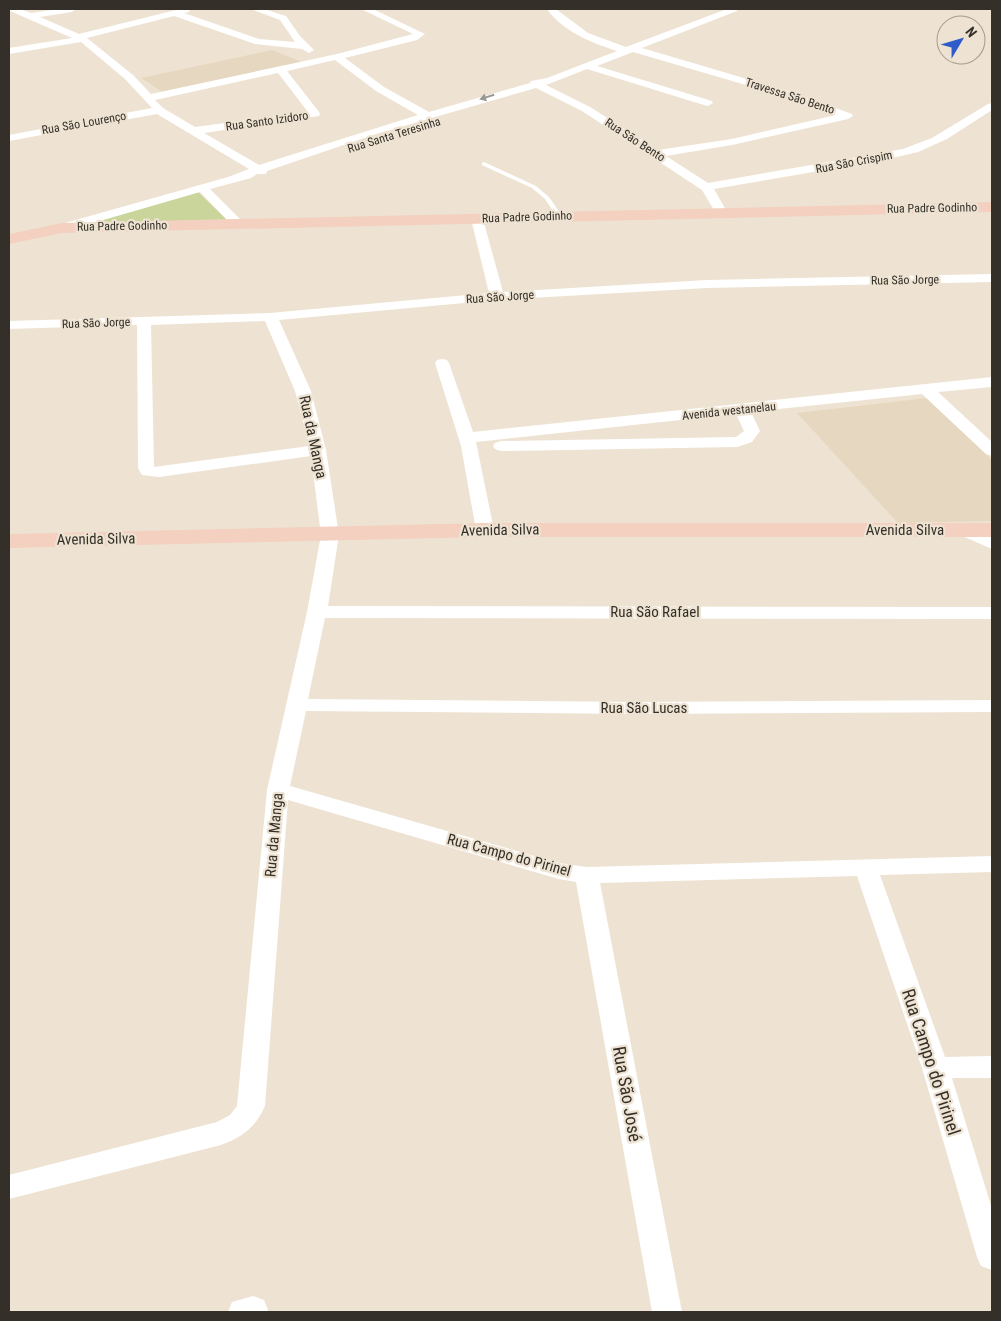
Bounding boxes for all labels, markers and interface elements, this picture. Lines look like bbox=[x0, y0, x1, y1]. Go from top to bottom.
north arrow bbox=[936, 15, 986, 65]
text: N bbox=[962, 24, 980, 40]
street label: Travessa São Bento bbox=[744, 75, 836, 117]
one-way arrow bbox=[479, 94, 494, 102]
street label: Rua Santo Izidoro bbox=[225, 108, 309, 134]
street label: Rua São Lourenço bbox=[41, 109, 127, 137]
street label: Rua Santa Teresinha bbox=[346, 114, 442, 156]
street label: Rua São Bento bbox=[602, 115, 668, 165]
street label: Rua São Crispim bbox=[814, 148, 894, 176]
street label: Rua Padre Godinho bbox=[887, 200, 977, 216]
street label: Rua Padre Godinho bbox=[482, 208, 572, 226]
street label: Rua Padre Godinho bbox=[77, 218, 167, 234]
street label: Rua São Jorge bbox=[871, 272, 940, 288]
street label: Rua São Jorge bbox=[465, 288, 535, 306]
street label: Rua São Jorge bbox=[62, 315, 131, 331]
street label: Rua da Manga bbox=[295, 394, 331, 480]
street label: Avenida westanelau bbox=[681, 399, 777, 423]
street label: Avenida Silva bbox=[461, 520, 539, 540]
street label: Avenida Silva bbox=[866, 521, 944, 539]
street label: Avenida Silva bbox=[57, 529, 135, 549]
street label: Rua São Rafael bbox=[610, 603, 700, 621]
street label: Rua São Lucas bbox=[601, 699, 688, 717]
street label: Rua da Manga bbox=[261, 792, 287, 878]
street label: Rua Campo do Pirinel bbox=[445, 830, 573, 880]
street label: Rua Campo do Pirinel bbox=[898, 986, 965, 1138]
street label: Rua São José bbox=[609, 1045, 646, 1143]

